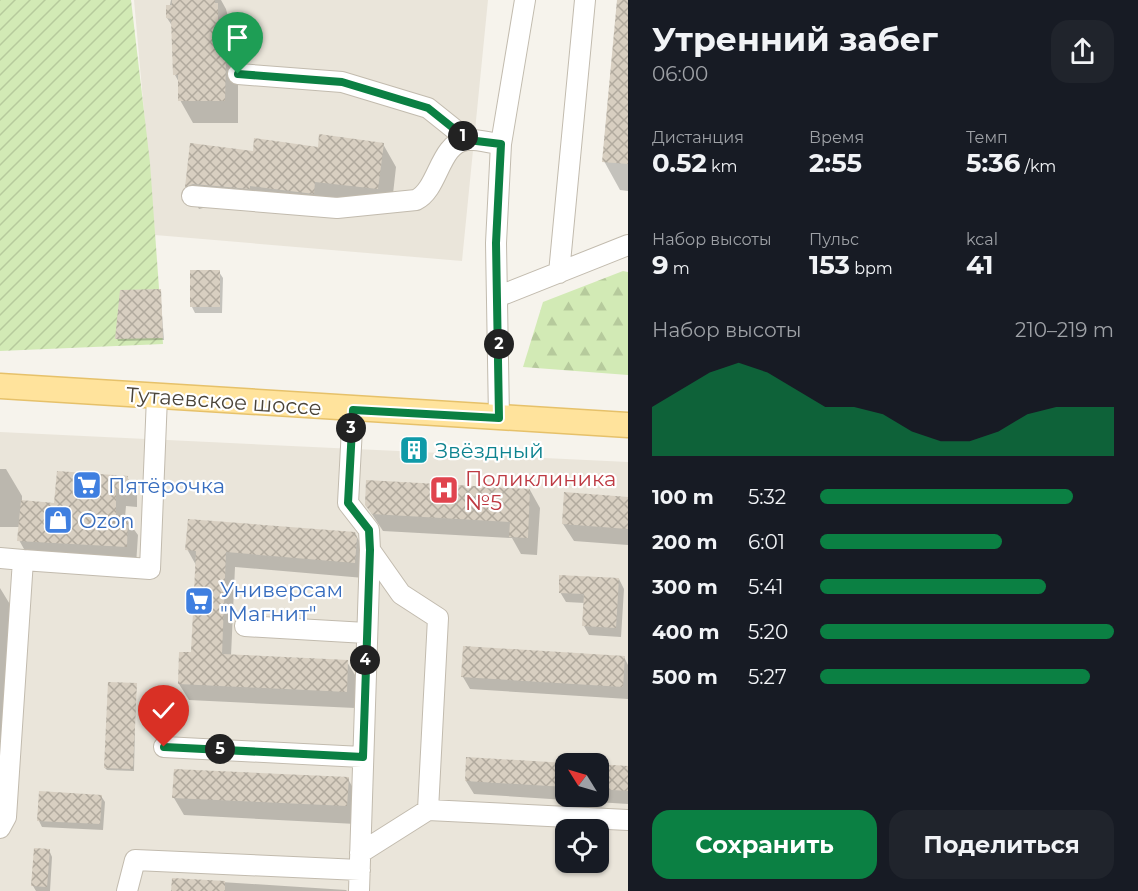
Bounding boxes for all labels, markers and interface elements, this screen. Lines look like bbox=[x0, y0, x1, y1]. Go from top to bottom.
pin bbox=[212, 12, 263, 74]
text: Утренний забег bbox=[652, 19, 938, 59]
button: share bbox=[1051, 20, 1114, 83]
icon: arrive bbox=[221, 21, 254, 54]
text: 06:00 bbox=[652, 62, 708, 86]
pin: 1 bbox=[448, 121, 478, 151]
text: 1 bbox=[460, 126, 466, 145]
text: Дистанция bbox=[652, 128, 744, 147]
text: Время bbox=[809, 128, 864, 147]
text: Темп bbox=[966, 128, 1008, 147]
text: 0.52 bbox=[652, 147, 707, 179]
text: 2:55 bbox=[809, 147, 862, 179]
text: 5:36 bbox=[966, 147, 1020, 179]
text: km bbox=[707, 157, 737, 176]
text: /km bbox=[1020, 157, 1056, 176]
text: Набор высоты bbox=[652, 230, 772, 249]
text: Пульс bbox=[809, 230, 859, 249]
text: kcal bbox=[966, 230, 998, 249]
text: 9 bbox=[652, 249, 669, 281]
text: 153 bbox=[809, 249, 850, 281]
text: 41 bbox=[966, 249, 993, 281]
text: m bbox=[669, 259, 690, 278]
text: bpm bbox=[850, 259, 893, 278]
text: Набор высоты bbox=[652, 318, 801, 342]
text: 210–219 m bbox=[1015, 318, 1114, 342]
pin: 2 bbox=[484, 329, 514, 359]
text: 2 bbox=[494, 334, 504, 353]
street label: Тутаевское шоссе bbox=[125, 382, 323, 420]
pin: 3 bbox=[336, 413, 366, 443]
text: 3 bbox=[346, 418, 356, 437]
building icon: Звёздный bbox=[398, 434, 430, 466]
place label: Звёздный bbox=[435, 438, 544, 463]
place label: Поликлиника №5 bbox=[465, 466, 616, 515]
supermarket icon: Пятёрочка bbox=[71, 469, 103, 501]
place label: Пятёрочка bbox=[108, 473, 225, 498]
hospital icon: Поликлиника №5 bbox=[428, 474, 460, 506]
text: 100 m bbox=[652, 485, 714, 509]
text: 5:32 bbox=[748, 485, 786, 509]
shop icon: Ozon bbox=[42, 504, 74, 536]
place label: Ozon bbox=[79, 508, 135, 533]
text: 200 m bbox=[652, 530, 718, 554]
text: 6:01 bbox=[748, 530, 785, 554]
text: 300 m bbox=[652, 575, 718, 599]
text: 5:41 bbox=[748, 575, 784, 599]
place label: Универсам "Магнит" bbox=[220, 577, 343, 626]
supermarket icon: Универсам "Магнит" bbox=[183, 585, 215, 617]
text: 400 m bbox=[652, 620, 720, 644]
text: 5:20 bbox=[748, 620, 788, 644]
pin: 4 bbox=[350, 645, 380, 675]
text: 4 bbox=[359, 650, 371, 669]
text: 500 m bbox=[652, 665, 718, 689]
text: 5:27 bbox=[748, 665, 787, 689]
pin bbox=[138, 685, 189, 747]
icon: check bbox=[147, 694, 180, 727]
pin: 5 bbox=[205, 734, 235, 764]
text: 5 bbox=[215, 739, 225, 758]
north arrow bbox=[555, 753, 609, 807]
map controls bbox=[555, 753, 609, 873]
button: Сохранить bbox=[652, 810, 877, 879]
button: Поделиться bbox=[889, 810, 1114, 879]
button: locate bbox=[555, 819, 609, 873]

